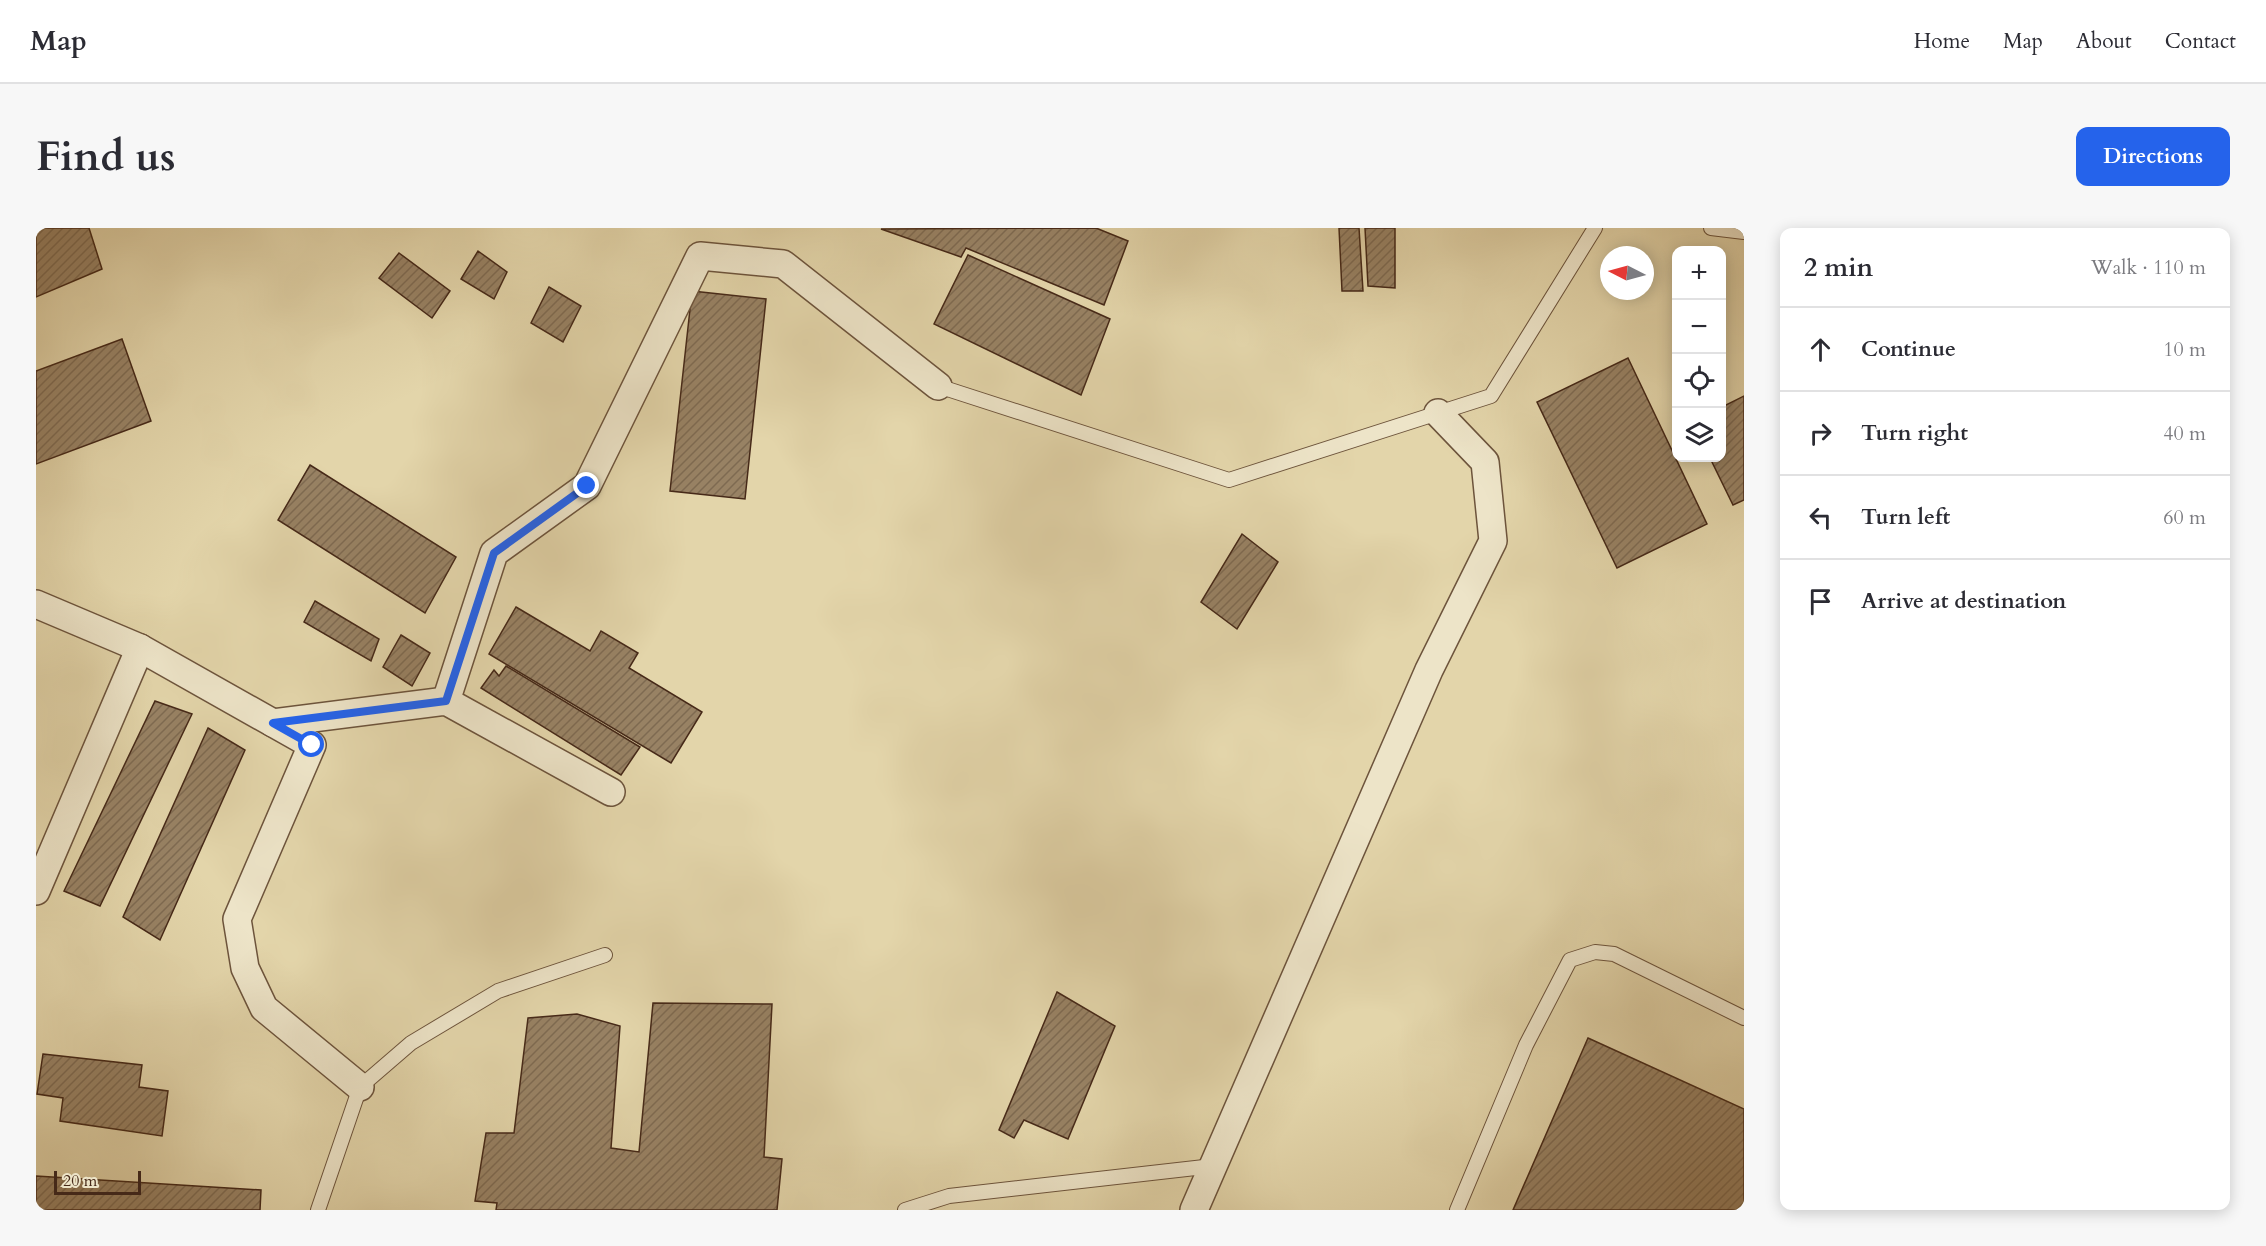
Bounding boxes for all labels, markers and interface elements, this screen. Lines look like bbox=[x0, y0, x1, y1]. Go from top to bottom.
text: Map bbox=[30, 22, 87, 60]
text: Home bbox=[1914, 27, 1970, 56]
text: Map bbox=[2003, 27, 2043, 56]
text: About bbox=[2076, 27, 2132, 56]
text: Contact bbox=[2165, 27, 2236, 56]
button: Directions bbox=[2076, 127, 2230, 186]
text: Find us bbox=[36, 128, 176, 185]
north arrow bbox=[1600, 246, 1654, 300]
map controls bbox=[1672, 246, 1726, 462]
button: + bbox=[1672, 246, 1726, 300]
text: 2 min bbox=[1804, 250, 1873, 285]
text: Walk · 110 m bbox=[2091, 254, 2206, 281]
button: − bbox=[1672, 300, 1726, 354]
icon: ahead bbox=[1804, 333, 1837, 366]
text: Continue bbox=[1861, 334, 1956, 364]
text: 10 m bbox=[2163, 336, 2206, 363]
button: locate bbox=[1672, 354, 1726, 408]
button: layers bbox=[1672, 408, 1726, 462]
icon: right bbox=[1804, 417, 1837, 450]
text: Turn right bbox=[1861, 418, 1968, 448]
text: 40 m bbox=[2163, 420, 2206, 447]
route end bbox=[573, 472, 599, 498]
icon: left bbox=[1804, 501, 1837, 534]
text: Turn left bbox=[1861, 502, 1950, 532]
text: 60 m bbox=[2163, 504, 2206, 531]
icon: arrive bbox=[1804, 585, 1837, 618]
text: Arrive at destination bbox=[1861, 586, 2066, 616]
route start bbox=[298, 731, 324, 757]
scale bar bbox=[54, 1168, 141, 1196]
text: 20 m bbox=[63, 1170, 97, 1192]

